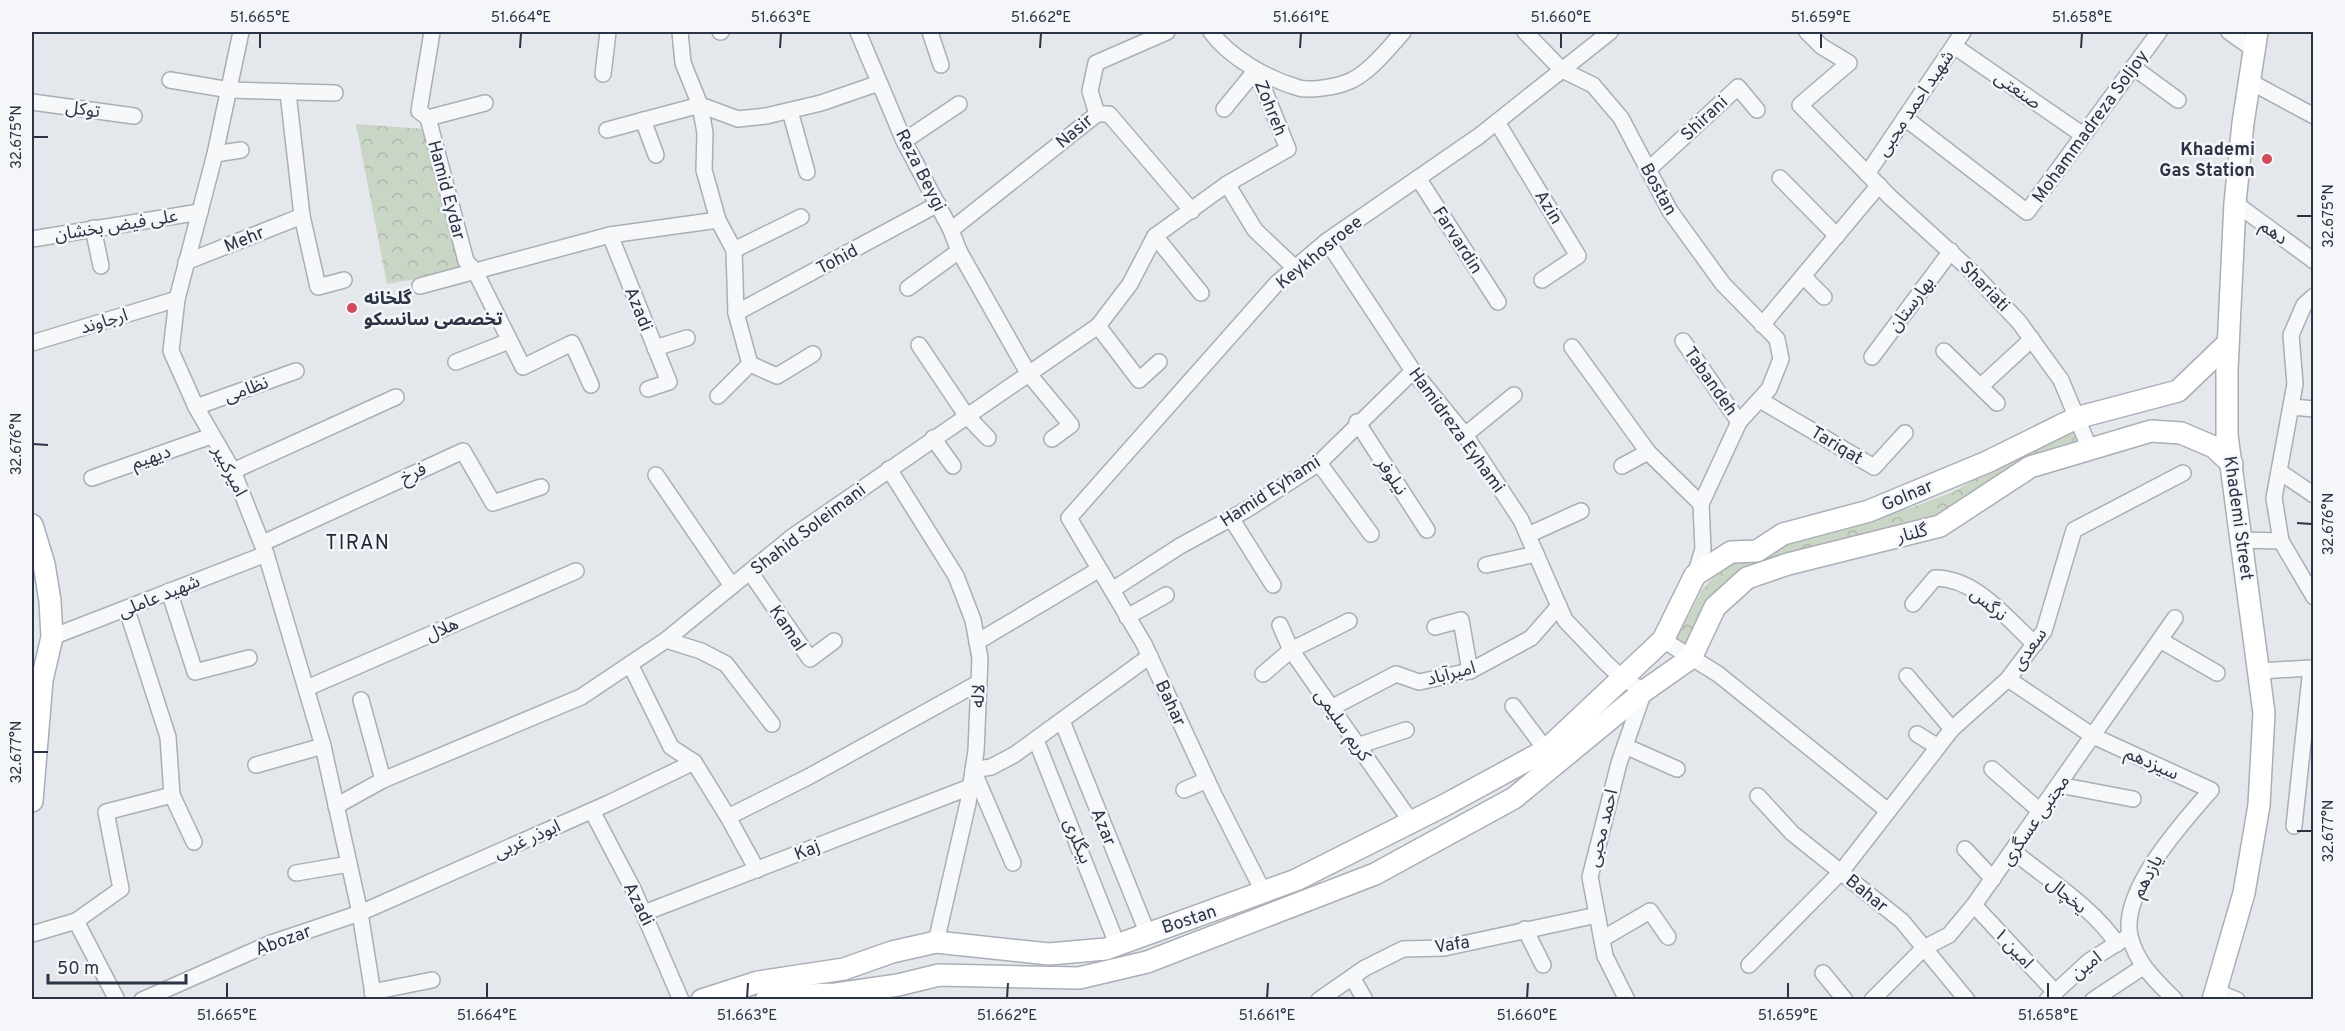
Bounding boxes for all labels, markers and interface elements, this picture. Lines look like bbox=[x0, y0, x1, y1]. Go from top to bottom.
text: 51.665°E bbox=[230, 9, 290, 28]
text: 51.664°E bbox=[491, 9, 551, 28]
text: 51.663°E bbox=[751, 9, 811, 28]
text: 51.662°E bbox=[1011, 9, 1071, 28]
text: 51.661°E bbox=[1273, 9, 1329, 28]
text: 51.660°E bbox=[1531, 9, 1591, 28]
text: 51.659°E bbox=[1791, 9, 1851, 28]
text: 51.658°E bbox=[2052, 9, 2112, 28]
street label: شهید احمد محبی bbox=[1872, 46, 1960, 161]
street label: Mohammadreza Soljoy bbox=[2028, 46, 2155, 208]
street label: صنعتی bbox=[1989, 67, 2045, 115]
street label: Zohreh bbox=[1248, 77, 1291, 140]
street label: Shirani bbox=[1677, 91, 1734, 147]
street label: توکل bbox=[64, 97, 101, 124]
text: 32.675°N bbox=[8, 105, 27, 169]
street label: Nasir bbox=[1052, 110, 1098, 154]
street label: Reza Beygi bbox=[889, 126, 950, 216]
street label: Hamid Eydar bbox=[421, 138, 470, 243]
place label: Khademi Gas Station bbox=[2159, 139, 2255, 183]
marker: Khademi Gas Station bbox=[2260, 152, 2274, 166]
street label: Bostan bbox=[1634, 159, 1681, 220]
text: 32.675°N bbox=[2320, 184, 2339, 248]
street label: Azin bbox=[1529, 186, 1567, 229]
street label: Farvardin bbox=[1427, 203, 1487, 279]
street label: علی فیض بخشان bbox=[53, 205, 179, 248]
street label: Keykhosroee bbox=[1272, 211, 1368, 295]
street label: دهم bbox=[2255, 215, 2292, 251]
street label: Mehr bbox=[221, 222, 268, 259]
street label: Tohid bbox=[813, 240, 862, 281]
street label: Shariati bbox=[1954, 257, 2014, 317]
street label: بهارستان bbox=[1884, 273, 1941, 337]
street label: Azadi bbox=[618, 284, 657, 335]
place label: گلخانه تخصصی سانسکو bbox=[364, 288, 503, 332]
marker: گلخانه تخصصی سانسکو bbox=[345, 301, 359, 315]
street label: ارجاوند bbox=[78, 304, 131, 341]
street label: Tabandeh bbox=[1678, 343, 1742, 421]
street label: Hamidreza Eyhami bbox=[1403, 364, 1509, 498]
street label: نظامی bbox=[221, 372, 272, 409]
text: 32.676°N bbox=[8, 413, 27, 475]
street label: Tariqat bbox=[1806, 422, 1866, 471]
street label: دیهیم bbox=[129, 441, 174, 476]
street label: امیرکبیر bbox=[206, 441, 251, 501]
street label: Hamid Eyhami bbox=[1216, 451, 1325, 533]
street label: نیلوفر bbox=[1369, 453, 1411, 500]
street label: Khademi Street bbox=[2217, 454, 2258, 582]
street label: فرخ bbox=[397, 458, 431, 490]
street label: Golnar bbox=[1878, 475, 1937, 518]
street label: Shahid Soleimani bbox=[747, 479, 871, 581]
text: 32.676°N bbox=[2320, 493, 2339, 555]
street label: گلنار bbox=[1894, 519, 1931, 550]
district label: TIRAN bbox=[326, 531, 390, 557]
street label: شهید عاملی bbox=[115, 571, 204, 624]
street label: نرگس bbox=[1965, 583, 2011, 627]
street label: Kamal bbox=[763, 601, 811, 656]
street label: هلال bbox=[423, 613, 463, 648]
street label: سعدی bbox=[2007, 624, 2053, 676]
street label: امیرآباد bbox=[1424, 657, 1479, 692]
street label: Bahar bbox=[1149, 677, 1190, 730]
street label: لاله bbox=[967, 684, 992, 709]
street label: کریم سلیمی bbox=[1308, 685, 1376, 767]
text: 32.677°N bbox=[8, 721, 27, 783]
street label: سیزدهم bbox=[2121, 742, 2182, 786]
street label: مجتبی عسگری bbox=[1997, 771, 2076, 871]
street label: احمد محبی bbox=[1583, 787, 1624, 870]
text: 32.677°N bbox=[2320, 800, 2339, 862]
street label: Azar bbox=[1085, 806, 1120, 850]
street label: ابوذر غربی bbox=[491, 815, 565, 865]
street label: بیگلری bbox=[1057, 816, 1096, 868]
street label: Kaj bbox=[791, 836, 824, 867]
street label: یازدهم bbox=[2127, 851, 2169, 902]
street label: Bahar bbox=[1840, 870, 1892, 918]
street label: یخچال bbox=[2041, 873, 2091, 920]
street label: Azadi bbox=[617, 879, 658, 930]
street label: Bostan bbox=[1159, 901, 1220, 940]
street label: Abozar bbox=[252, 921, 315, 962]
street label: امین ۱ bbox=[1988, 924, 2038, 974]
street label: Vafa bbox=[1433, 931, 1471, 960]
scale bar bbox=[48, 947, 186, 985]
street label: امین bbox=[2067, 947, 2107, 985]
text: 50 m bbox=[57, 958, 99, 981]
text: 51.665°E bbox=[197, 1007, 257, 1026]
text: 51.664°E bbox=[457, 1007, 517, 1026]
text: 51.663°E bbox=[717, 1007, 777, 1026]
text: 51.662°E bbox=[977, 1007, 1037, 1026]
text: 51.661°E bbox=[1239, 1007, 1295, 1026]
text: 51.660°E bbox=[1497, 1007, 1557, 1026]
text: 51.659°E bbox=[1758, 1007, 1818, 1026]
text: 51.658°E bbox=[2018, 1007, 2078, 1026]

